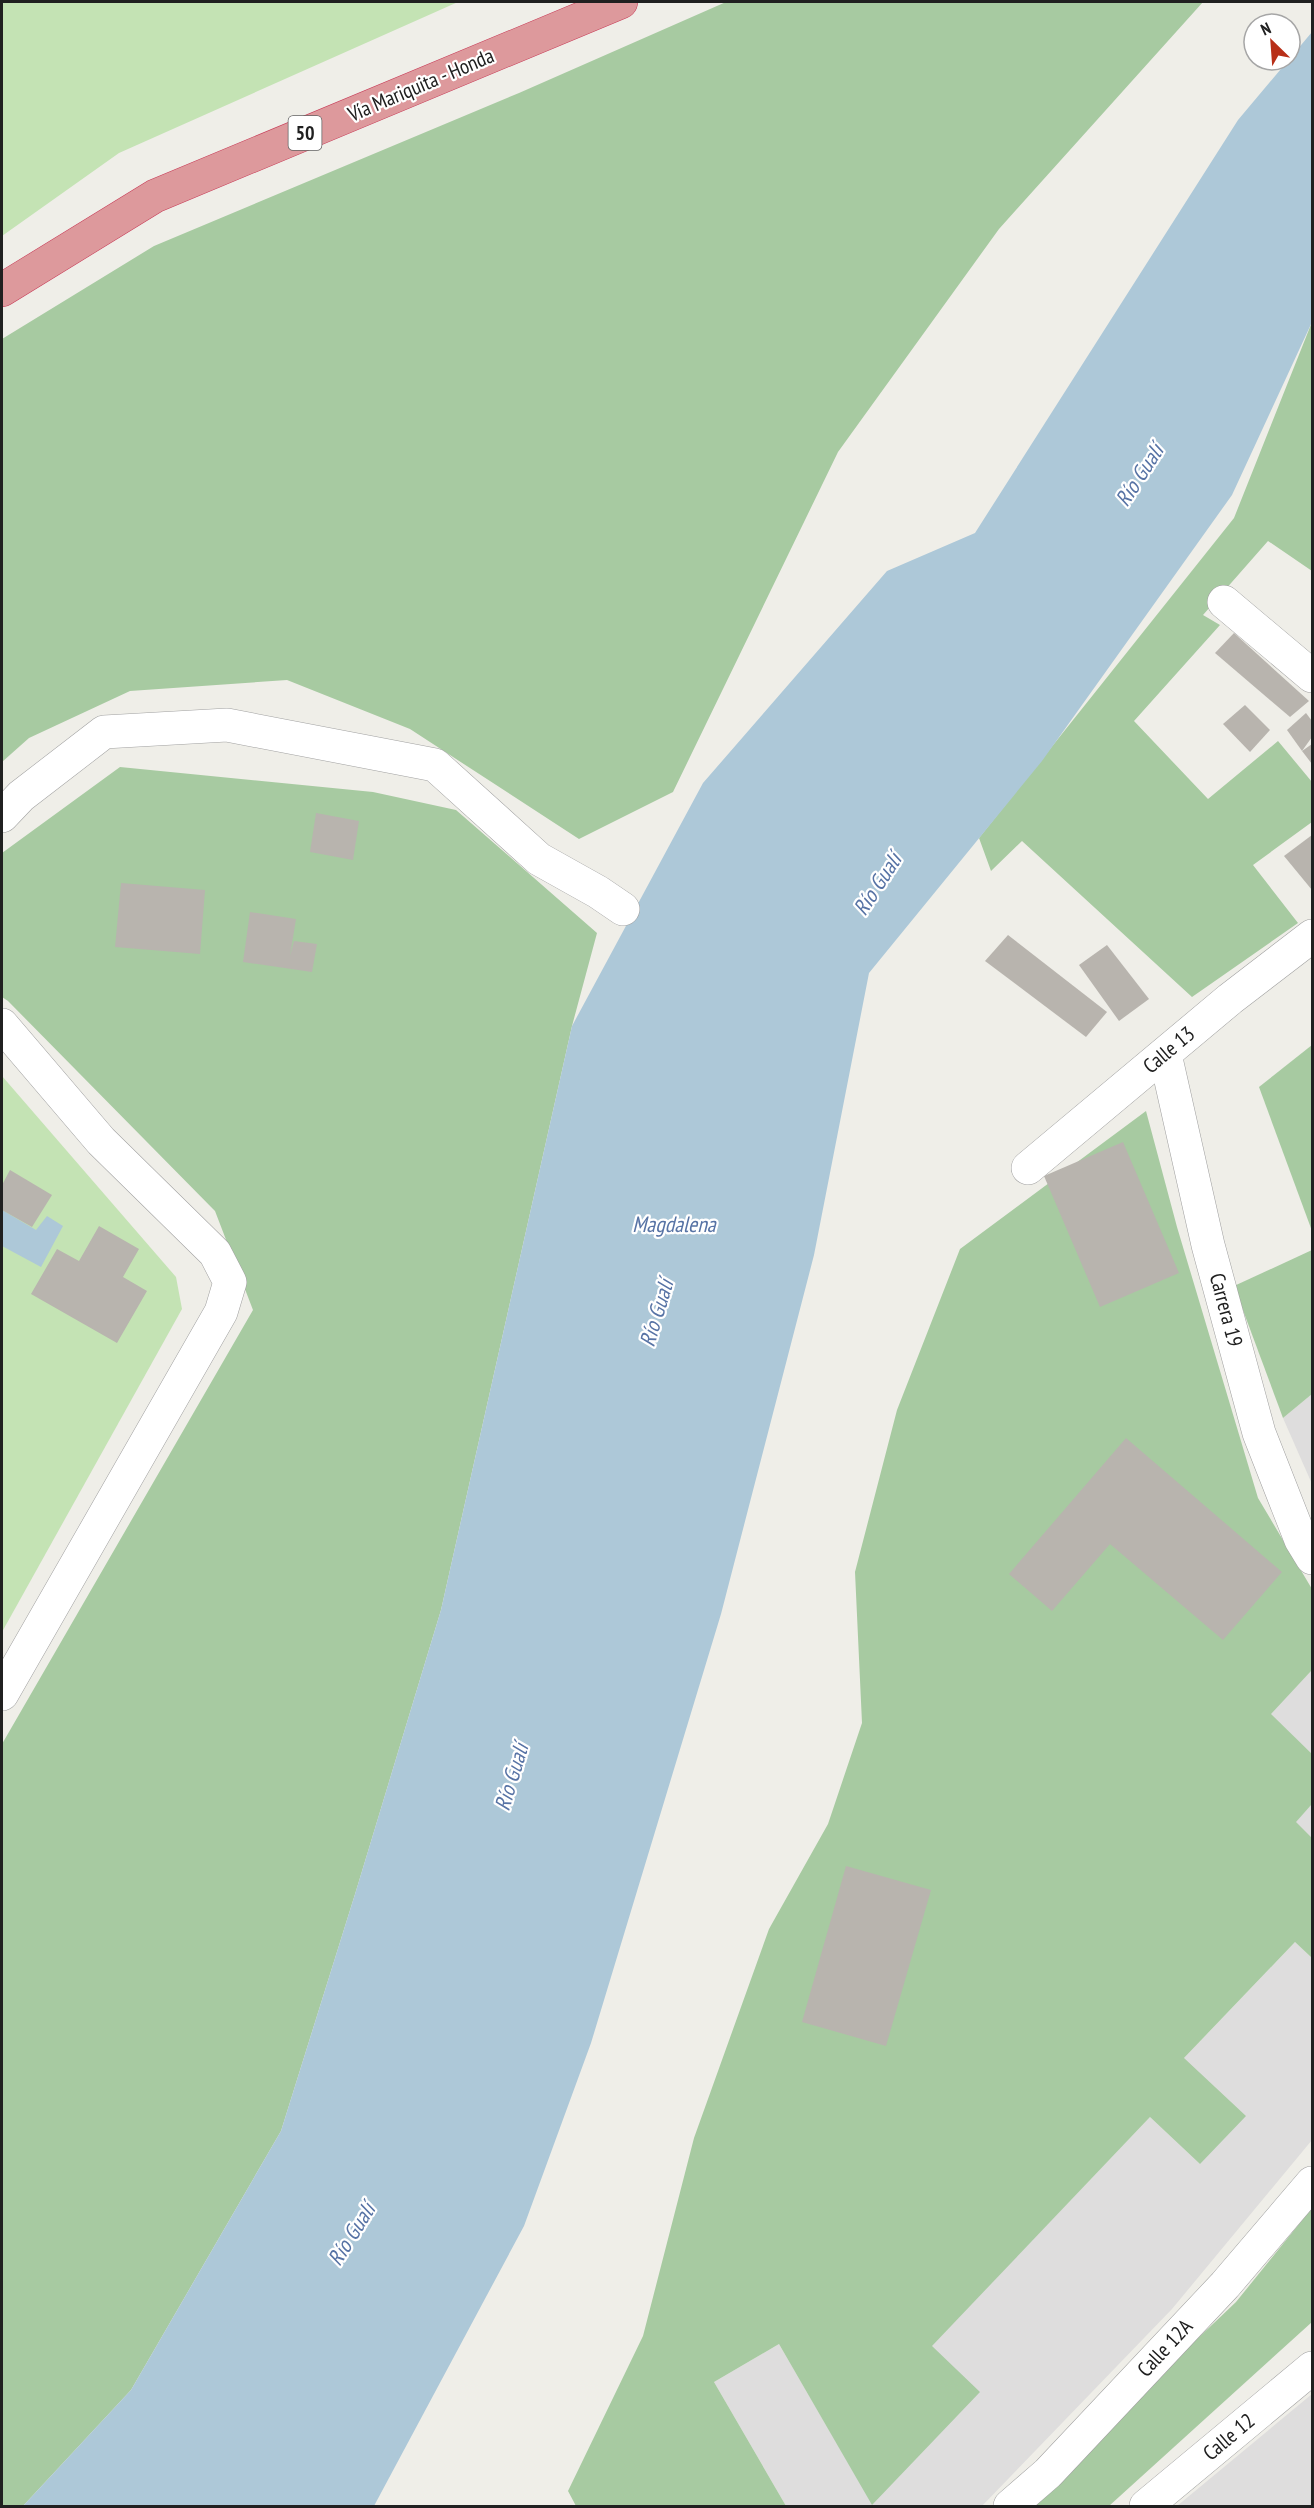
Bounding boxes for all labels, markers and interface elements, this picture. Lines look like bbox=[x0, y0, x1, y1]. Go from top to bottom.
north arrow bbox=[1242, 12, 1302, 72]
text: N bbox=[1258, 18, 1274, 39]
street label: Vía Mariquita - Honda bbox=[343, 42, 498, 128]
road number: 50 bbox=[288, 116, 322, 150]
water label: Río Gualí bbox=[1109, 435, 1172, 511]
water label: Río Gualí bbox=[847, 844, 910, 920]
street label: Calle 13 bbox=[1137, 1020, 1200, 1079]
water label: Magdalena bbox=[632, 1210, 717, 1238]
street label: Carrera 19 bbox=[1204, 1270, 1249, 1350]
water label: Río Gualí bbox=[633, 1272, 681, 1350]
water label: Río Gualí bbox=[488, 1736, 536, 1814]
water label: Río Gualí bbox=[321, 2194, 383, 2270]
street label: Calle 12A bbox=[1131, 2313, 1198, 2382]
street label: Calle 12 bbox=[1197, 2407, 1260, 2466]

